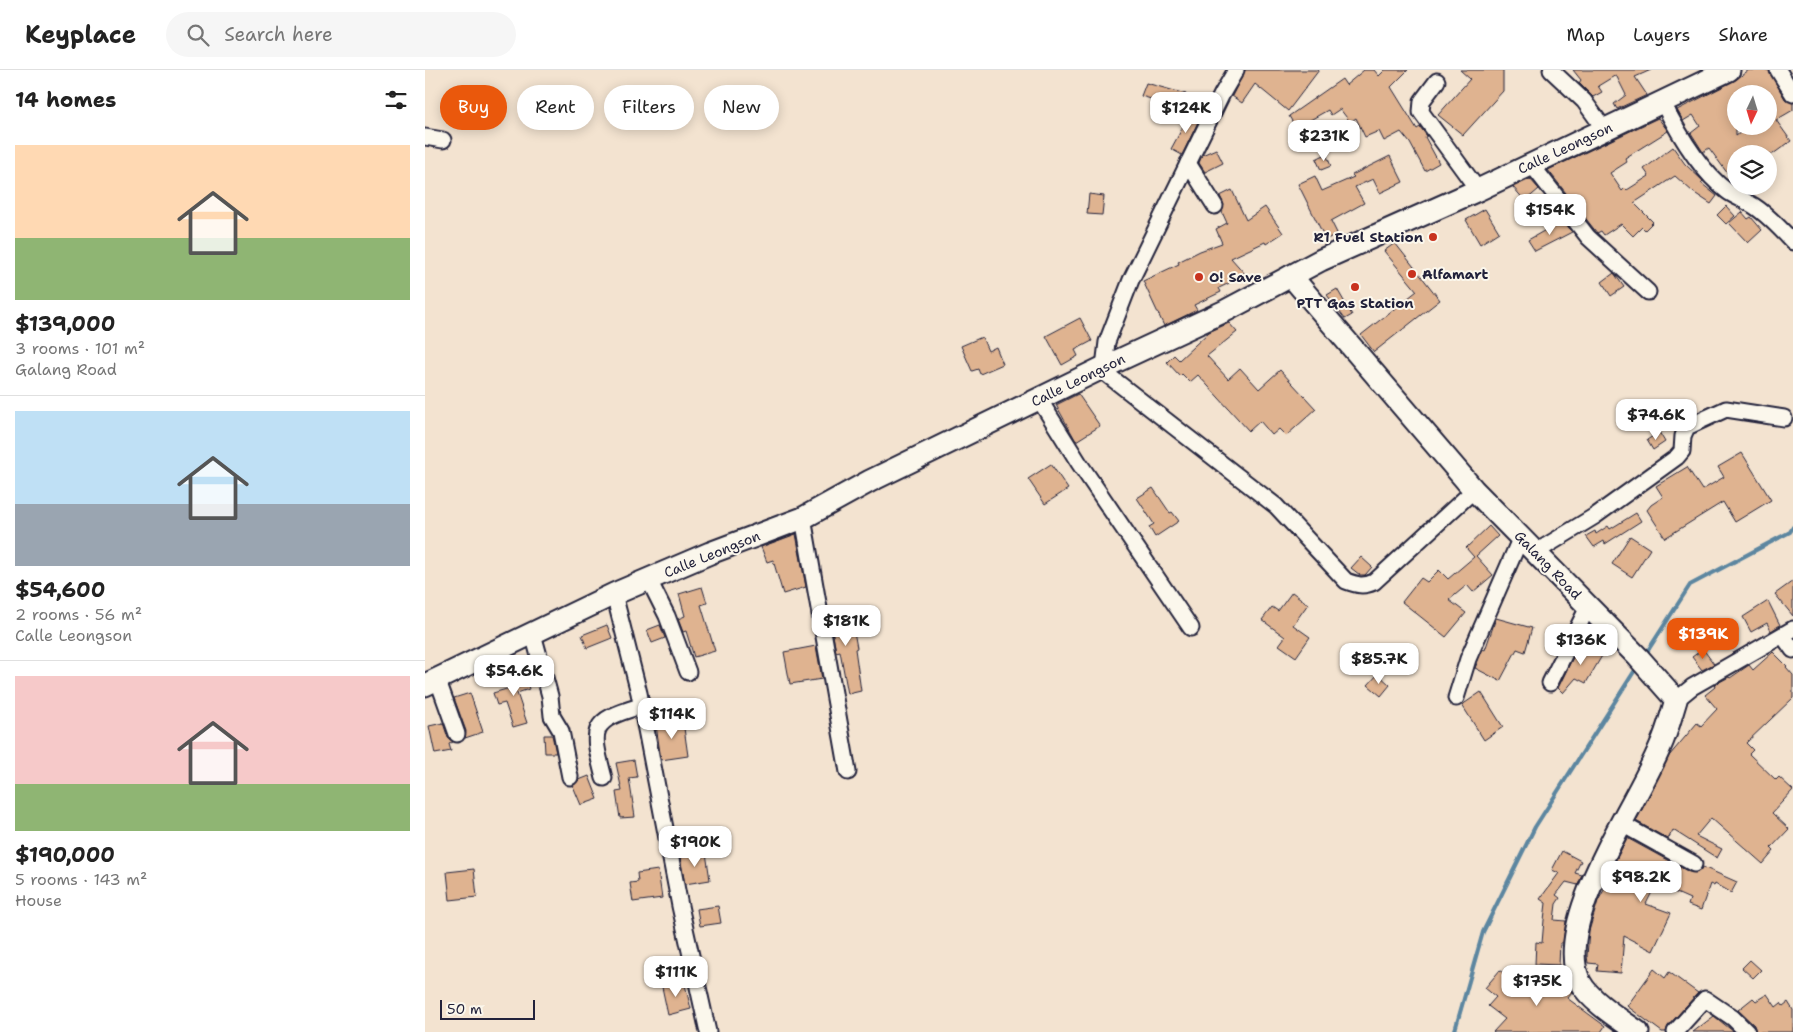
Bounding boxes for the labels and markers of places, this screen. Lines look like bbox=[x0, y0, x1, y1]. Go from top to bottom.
pin: $124K bbox=[1151, 92, 1221, 134]
pin: $231K bbox=[1289, 119, 1359, 162]
pin: $154K bbox=[1515, 194, 1585, 236]
place label: R1 Fuel Station bbox=[1314, 228, 1423, 246]
marker: R1 Fuel Station bbox=[1427, 231, 1439, 243]
place label: Alfamart bbox=[1422, 265, 1489, 283]
place label: O! Save bbox=[1209, 268, 1262, 286]
marker: Alfamart bbox=[1406, 268, 1418, 280]
marker: O! Save bbox=[1193, 271, 1205, 283]
marker: PTT Gas Station bbox=[1349, 281, 1361, 293]
place label: PTT Gas Station bbox=[1296, 294, 1414, 312]
pin: $74.6K bbox=[1615, 398, 1697, 441]
pin: $181K bbox=[811, 604, 881, 647]
pin: $139K bbox=[1668, 618, 1738, 660]
pin: $136K bbox=[1546, 624, 1616, 666]
pin: $85.7K bbox=[1338, 642, 1420, 685]
pin: $54.6K bbox=[473, 654, 555, 697]
pin: $114K bbox=[637, 698, 707, 740]
pin: $190K bbox=[660, 826, 730, 868]
pin: $98.2K bbox=[1600, 860, 1682, 903]
pin: $111K bbox=[641, 956, 711, 998]
pin: $175K bbox=[1502, 964, 1572, 1007]

